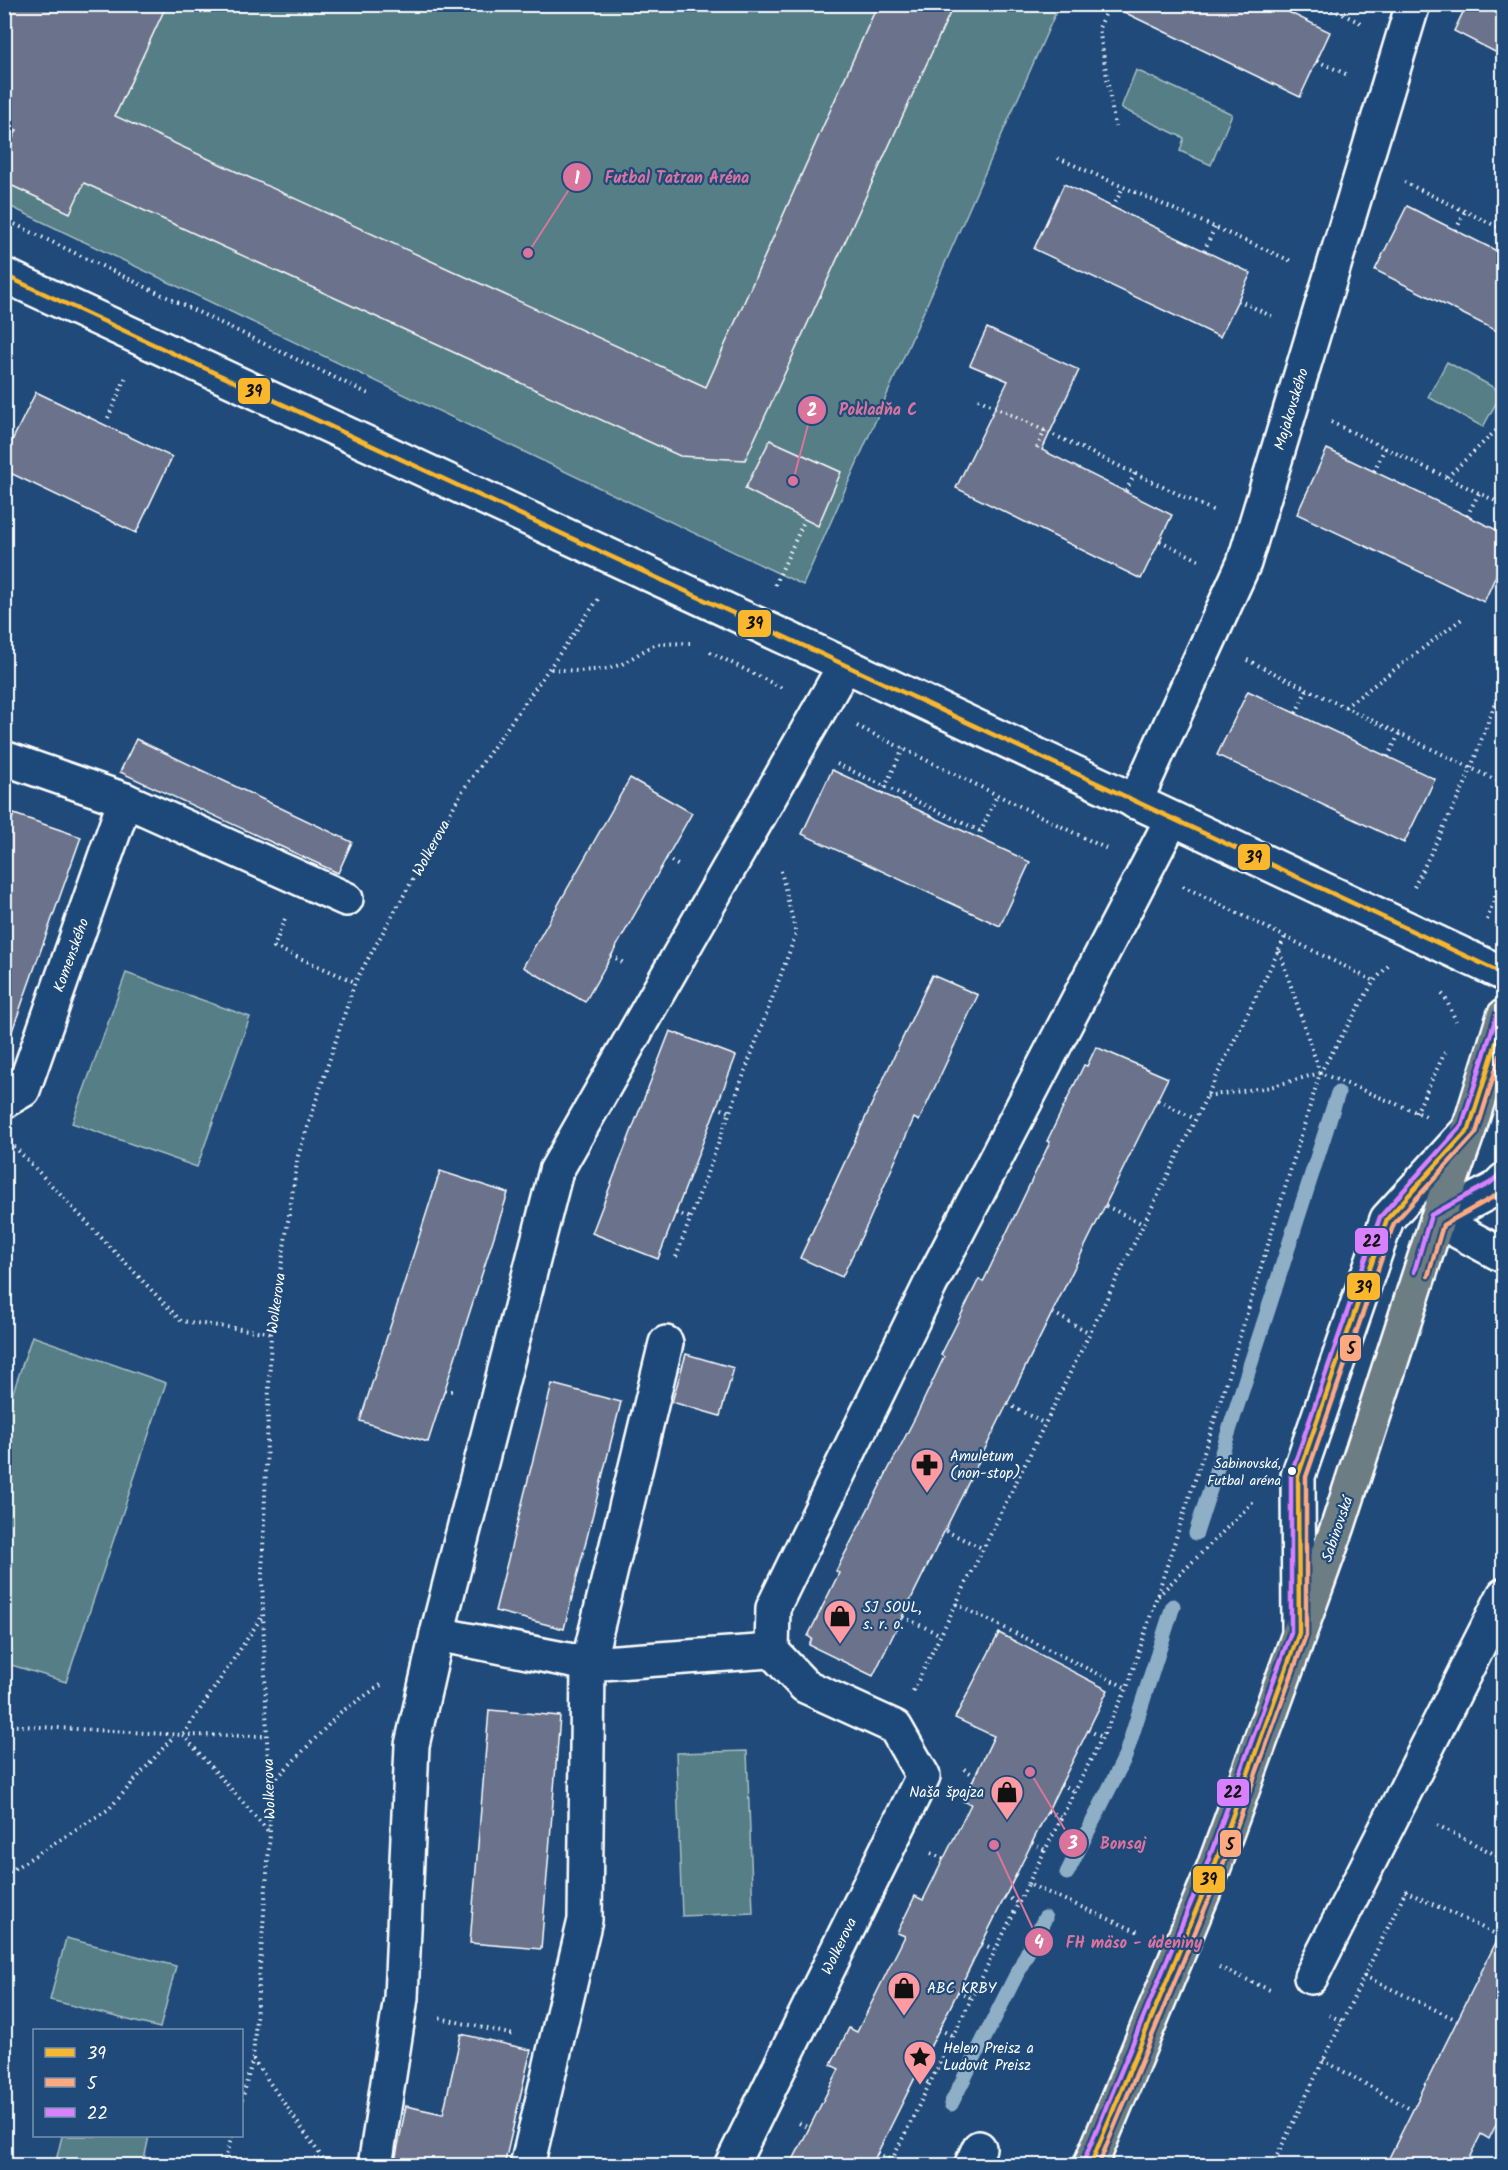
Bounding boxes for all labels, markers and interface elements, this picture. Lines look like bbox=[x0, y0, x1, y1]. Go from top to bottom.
callout: Futbal Tatran Aréna bbox=[562, 160, 761, 194]
text: 1 bbox=[574, 165, 580, 194]
text: Futbal Tatran Aréna bbox=[605, 166, 749, 191]
street label: Majakovského bbox=[1268, 365, 1316, 453]
line badge: 39 bbox=[237, 377, 271, 405]
text: 39 bbox=[245, 380, 262, 405]
callout: Pokladňa C bbox=[797, 393, 929, 427]
text: 2 bbox=[807, 397, 817, 426]
text: Pokladňa C bbox=[839, 398, 917, 423]
line badge: 39 bbox=[737, 609, 772, 638]
text: 39 bbox=[746, 612, 763, 637]
street label: Wolkerova bbox=[407, 816, 457, 881]
line badge: 39 bbox=[1237, 843, 1271, 871]
text: 39 bbox=[1245, 846, 1262, 871]
street label: Komenského bbox=[47, 915, 96, 996]
line badge: 22 bbox=[1354, 1227, 1389, 1255]
text: 22 bbox=[1363, 1230, 1381, 1255]
street label: Wolkerova bbox=[261, 1271, 293, 1335]
line badge: 39 bbox=[1346, 1272, 1381, 1301]
text: 39 bbox=[1355, 1276, 1372, 1301]
line badge: 5 bbox=[1339, 1334, 1362, 1362]
text: 5 bbox=[1346, 1337, 1357, 1362]
place label: Amuletum (non-stop) bbox=[950, 1445, 1021, 1486]
pharmacy icon: Amuletum (non-stop) bbox=[909, 1447, 945, 1494]
place label: Sabinovská, Futbal aréna bbox=[1207, 1453, 1281, 1492]
marker: Sabinovská, Futbal aréna bbox=[1286, 1465, 1298, 1477]
street label: Sabinovská bbox=[1316, 1491, 1361, 1565]
place label: SJ SOUL, s. r. o. bbox=[863, 1596, 922, 1637]
shop icon: SJ SOUL, s. r. o. bbox=[822, 1598, 858, 1645]
street label: Wolkerova bbox=[257, 1758, 283, 1820]
shop icon: Naša špajza bbox=[989, 1774, 1025, 1821]
line badge: 22 bbox=[1216, 1778, 1250, 1807]
place label: Naša špajza bbox=[909, 1781, 984, 1805]
text: 22 bbox=[1224, 1781, 1242, 1806]
callout: Bonsaj bbox=[1058, 1826, 1158, 1860]
line badge: 5 bbox=[1219, 1829, 1242, 1858]
text: 3 bbox=[1067, 1830, 1078, 1859]
text: Bonsaj bbox=[1100, 1832, 1147, 1857]
text: 5 bbox=[1225, 1833, 1236, 1858]
line badge: 39 bbox=[1192, 1865, 1226, 1894]
text: 39 bbox=[1200, 1868, 1217, 1893]
street label: Wolkerova bbox=[816, 1914, 864, 1979]
callout: FH mäso - údeniny bbox=[1024, 1925, 1214, 1959]
text: 4 bbox=[1034, 1929, 1044, 1958]
text: FH mäso - údeniny bbox=[1066, 1931, 1203, 1956]
shop icon: ABC KRBY bbox=[886, 1970, 922, 2017]
place label: ABC KRBY bbox=[927, 1977, 998, 2001]
legend bbox=[33, 2029, 243, 2137]
place label: Helen Preisz a Ludovít Preisz bbox=[943, 2037, 1034, 2078]
place icon: Helen Preisz a Ludovít Preisz bbox=[902, 2039, 938, 2086]
text: 39 bbox=[87, 2040, 106, 2069]
text: 5 bbox=[87, 2070, 98, 2099]
text: 22 bbox=[87, 2100, 108, 2129]

